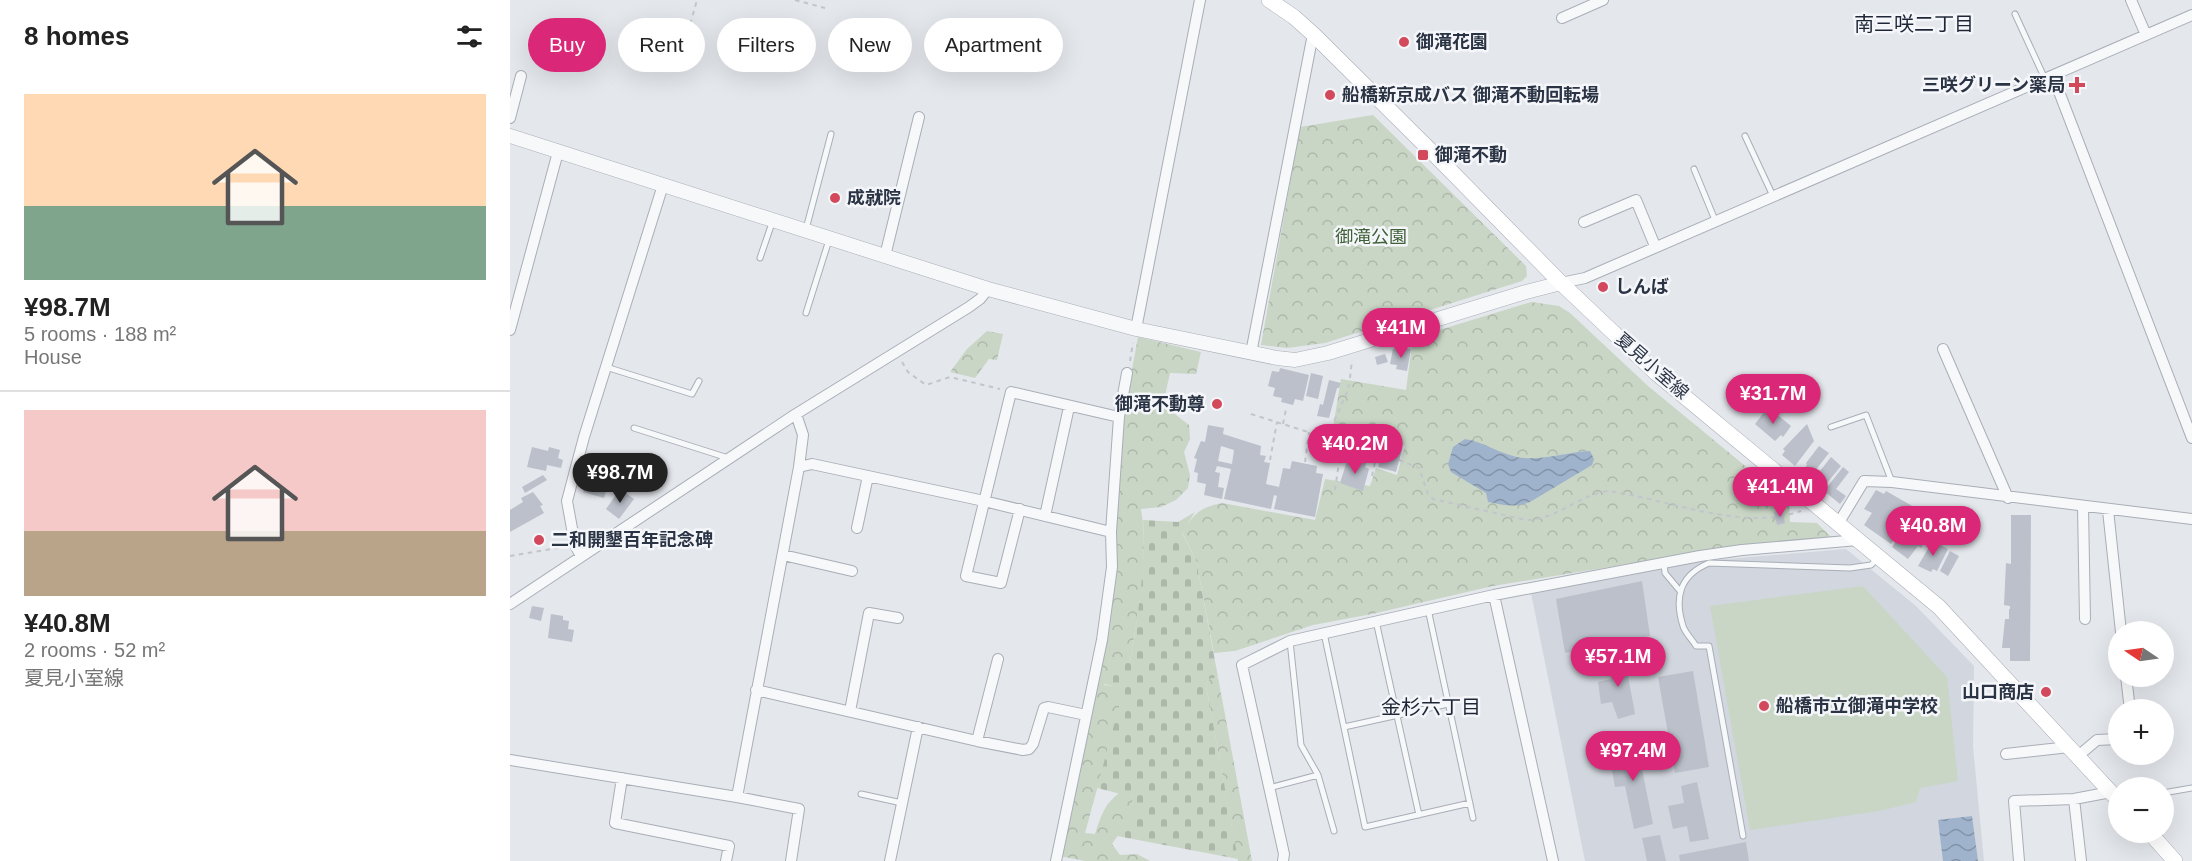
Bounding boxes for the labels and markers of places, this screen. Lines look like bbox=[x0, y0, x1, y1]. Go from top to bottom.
place label: 御滝花園 bbox=[1415, 32, 1488, 52]
marker: 御滝花園 bbox=[1397, 35, 1411, 49]
place label: 三咲グリーン薬局 bbox=[1922, 75, 2065, 95]
marker: 三咲グリーン薬局 bbox=[2070, 78, 2084, 92]
place label: 船橋新京成バス 御滝不動回転場 bbox=[1342, 85, 1599, 105]
marker: 船橋新京成バス 御滝不動回転場 bbox=[1323, 88, 1337, 102]
place label: 御滝不動 bbox=[1434, 145, 1507, 165]
marker: 御滝不動 bbox=[1416, 148, 1430, 162]
place label: 成就院 bbox=[847, 188, 901, 208]
marker: 成就院 bbox=[828, 191, 842, 205]
place label: しんば bbox=[1615, 277, 1669, 297]
marker: しんば bbox=[1596, 280, 1610, 294]
pin: ¥41M bbox=[1365, 308, 1437, 359]
pin: ¥31.7M bbox=[1724, 374, 1822, 425]
place label: 御滝不動尊 bbox=[1114, 394, 1205, 414]
marker: 御滝不動尊 bbox=[1210, 397, 1224, 411]
pin: ¥40.2M bbox=[1306, 424, 1404, 475]
pin: ¥98.7M bbox=[571, 453, 669, 504]
pin: ¥41.4M bbox=[1731, 467, 1829, 518]
pin: ¥40.8M bbox=[1884, 506, 1982, 557]
place label: 二和開墾百年記念碑 bbox=[551, 530, 713, 550]
marker: 二和開墾百年記念碑 bbox=[532, 533, 546, 547]
pin: ¥57.1M bbox=[1569, 637, 1667, 688]
place label: 山口商店 bbox=[1962, 682, 2034, 702]
marker: 山口商店 bbox=[2039, 685, 2053, 699]
place label: 船橋市立御滝中学校 bbox=[1776, 696, 1938, 716]
marker: 船橋市立御滝中学校 bbox=[1757, 699, 1771, 713]
pin: ¥97.4M bbox=[1584, 731, 1682, 782]

